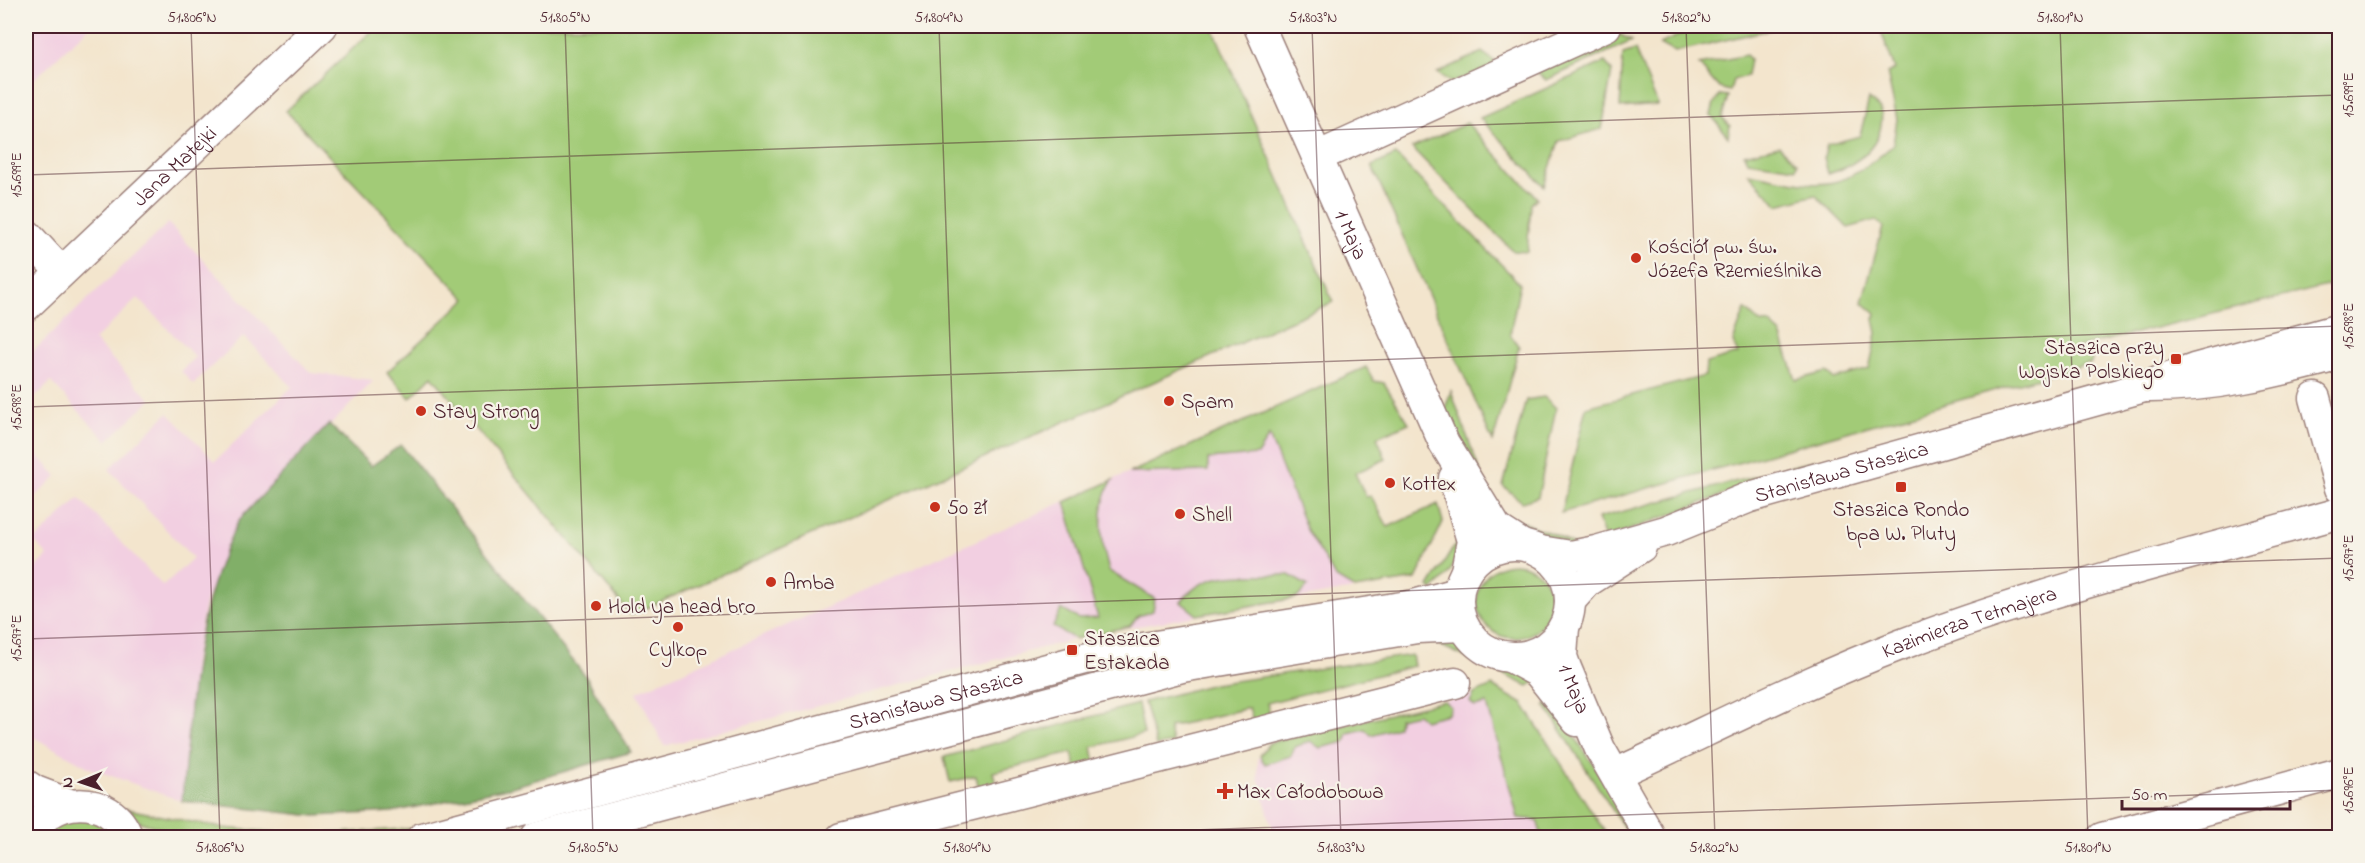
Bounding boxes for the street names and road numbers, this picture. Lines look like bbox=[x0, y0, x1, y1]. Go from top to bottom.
street label: Jana Matejki bbox=[127, 120, 224, 215]
street label: 1 Maja bbox=[1325, 206, 1374, 265]
street label: Stanisława Staszica bbox=[1751, 435, 1932, 512]
street label: Kazimierza Tetmajera bbox=[1878, 580, 2061, 668]
street label: 1 Maja bbox=[1549, 660, 1597, 719]
street label: Stanisława Staszica bbox=[846, 663, 1026, 739]

